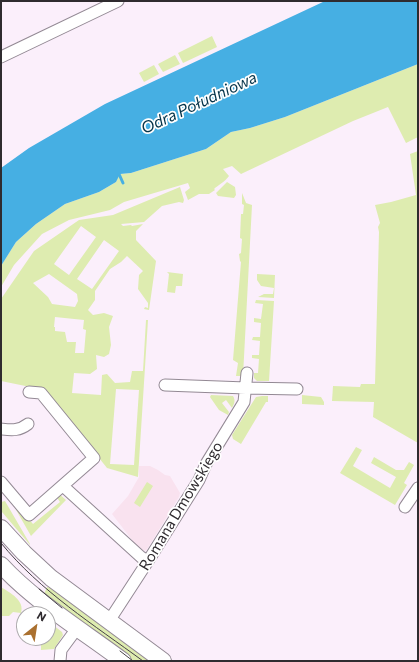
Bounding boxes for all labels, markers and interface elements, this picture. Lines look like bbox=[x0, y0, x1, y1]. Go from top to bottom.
water label: Odra Południowa bbox=[138, 68, 260, 138]
street label: Romana Dmowskiego bbox=[135, 438, 227, 574]
north arrow bbox=[16, 606, 56, 646]
text: N bbox=[35, 608, 49, 624]

